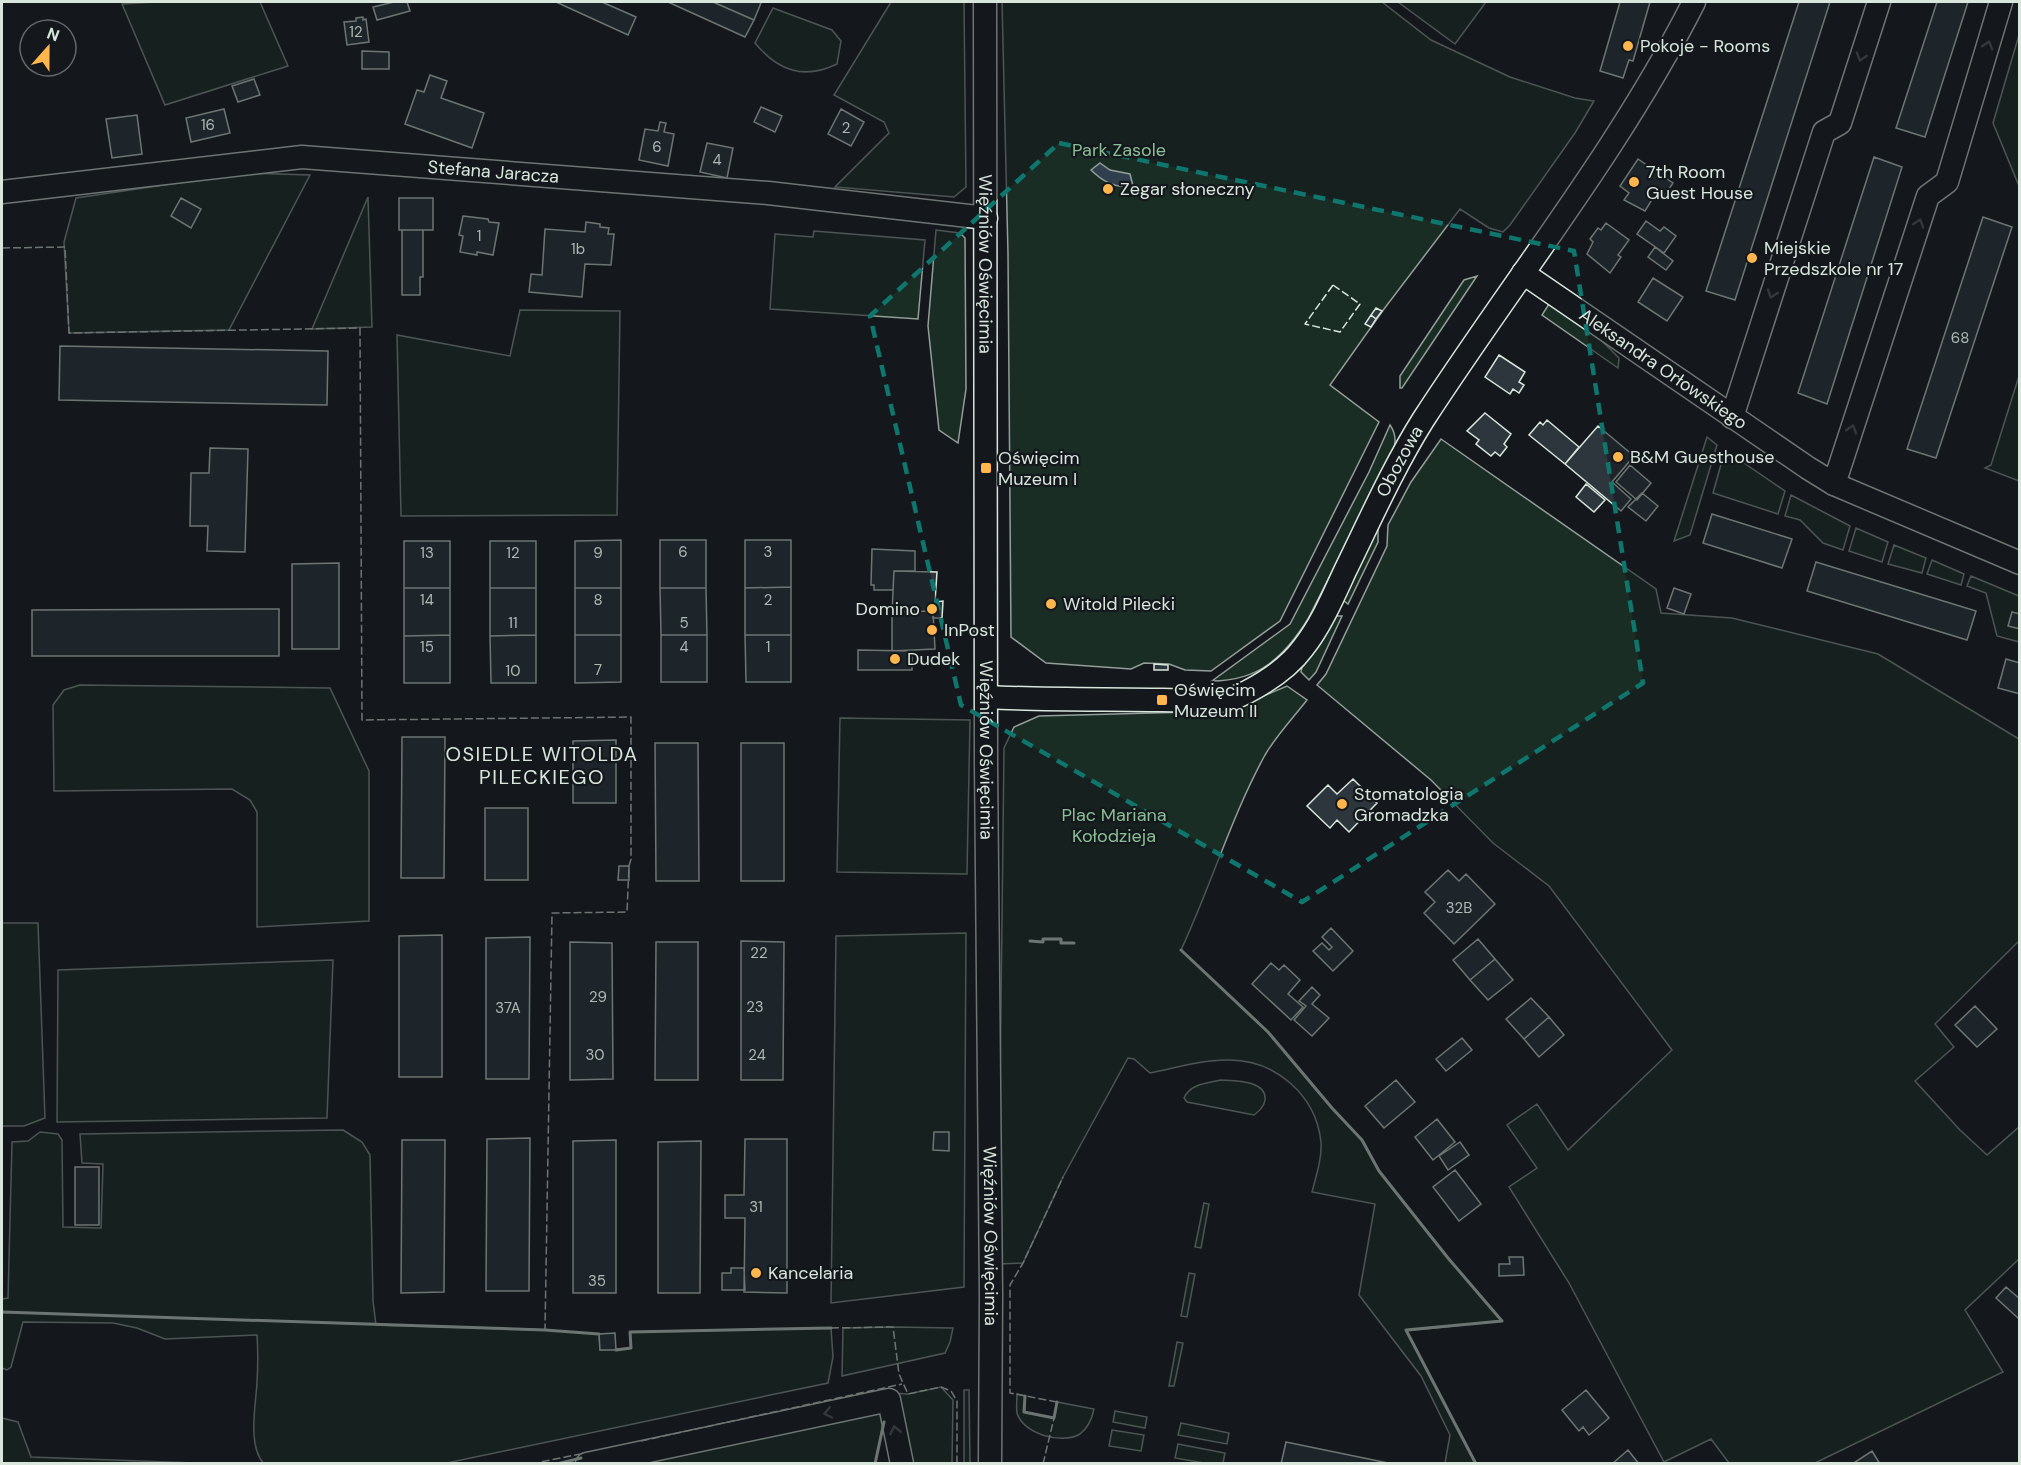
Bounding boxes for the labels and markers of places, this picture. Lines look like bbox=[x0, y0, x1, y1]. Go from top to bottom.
place label: Pokoje - Rooms bbox=[1640, 34, 1770, 58]
marker: Pokoje - Rooms bbox=[1621, 39, 1635, 53]
place label: 7th Room Guest House bbox=[1646, 160, 1753, 205]
marker: 7th Room Guest House bbox=[1627, 175, 1641, 189]
place label: Zegar słoneczny bbox=[1120, 177, 1255, 201]
marker: Zegar słoneczny bbox=[1101, 182, 1115, 196]
place label: Miejskie Przedszkole nr 17 bbox=[1764, 236, 1903, 281]
marker: Miejskie Przedszkole nr 17 bbox=[1745, 251, 1759, 265]
place label: B&M Guesthouse bbox=[1630, 445, 1774, 469]
place label: Oświęcim Muzeum I bbox=[998, 446, 1080, 491]
marker: B&M Guesthouse bbox=[1611, 450, 1625, 464]
marker: Oświęcim Muzeum I bbox=[979, 461, 993, 475]
place label: Witold Pilecki bbox=[1063, 592, 1175, 616]
place label: Domino bbox=[856, 597, 920, 621]
marker: Witold Pilecki bbox=[1044, 597, 1058, 611]
marker: Domino bbox=[925, 602, 939, 616]
place label: InPost bbox=[944, 618, 995, 642]
marker: InPost bbox=[925, 623, 939, 637]
place label: Dudek bbox=[907, 647, 960, 671]
marker: Dudek bbox=[888, 652, 902, 666]
place label: Oświęcim Muzeum II bbox=[1174, 678, 1257, 723]
marker: Oświęcim Muzeum II bbox=[1155, 693, 1169, 707]
place label: Stomatologia Gromadzka bbox=[1354, 782, 1463, 827]
marker: Stomatologia Gromadzka bbox=[1335, 797, 1349, 811]
place label: Kancelaria bbox=[768, 1261, 853, 1285]
marker: Kancelaria bbox=[749, 1266, 763, 1280]

